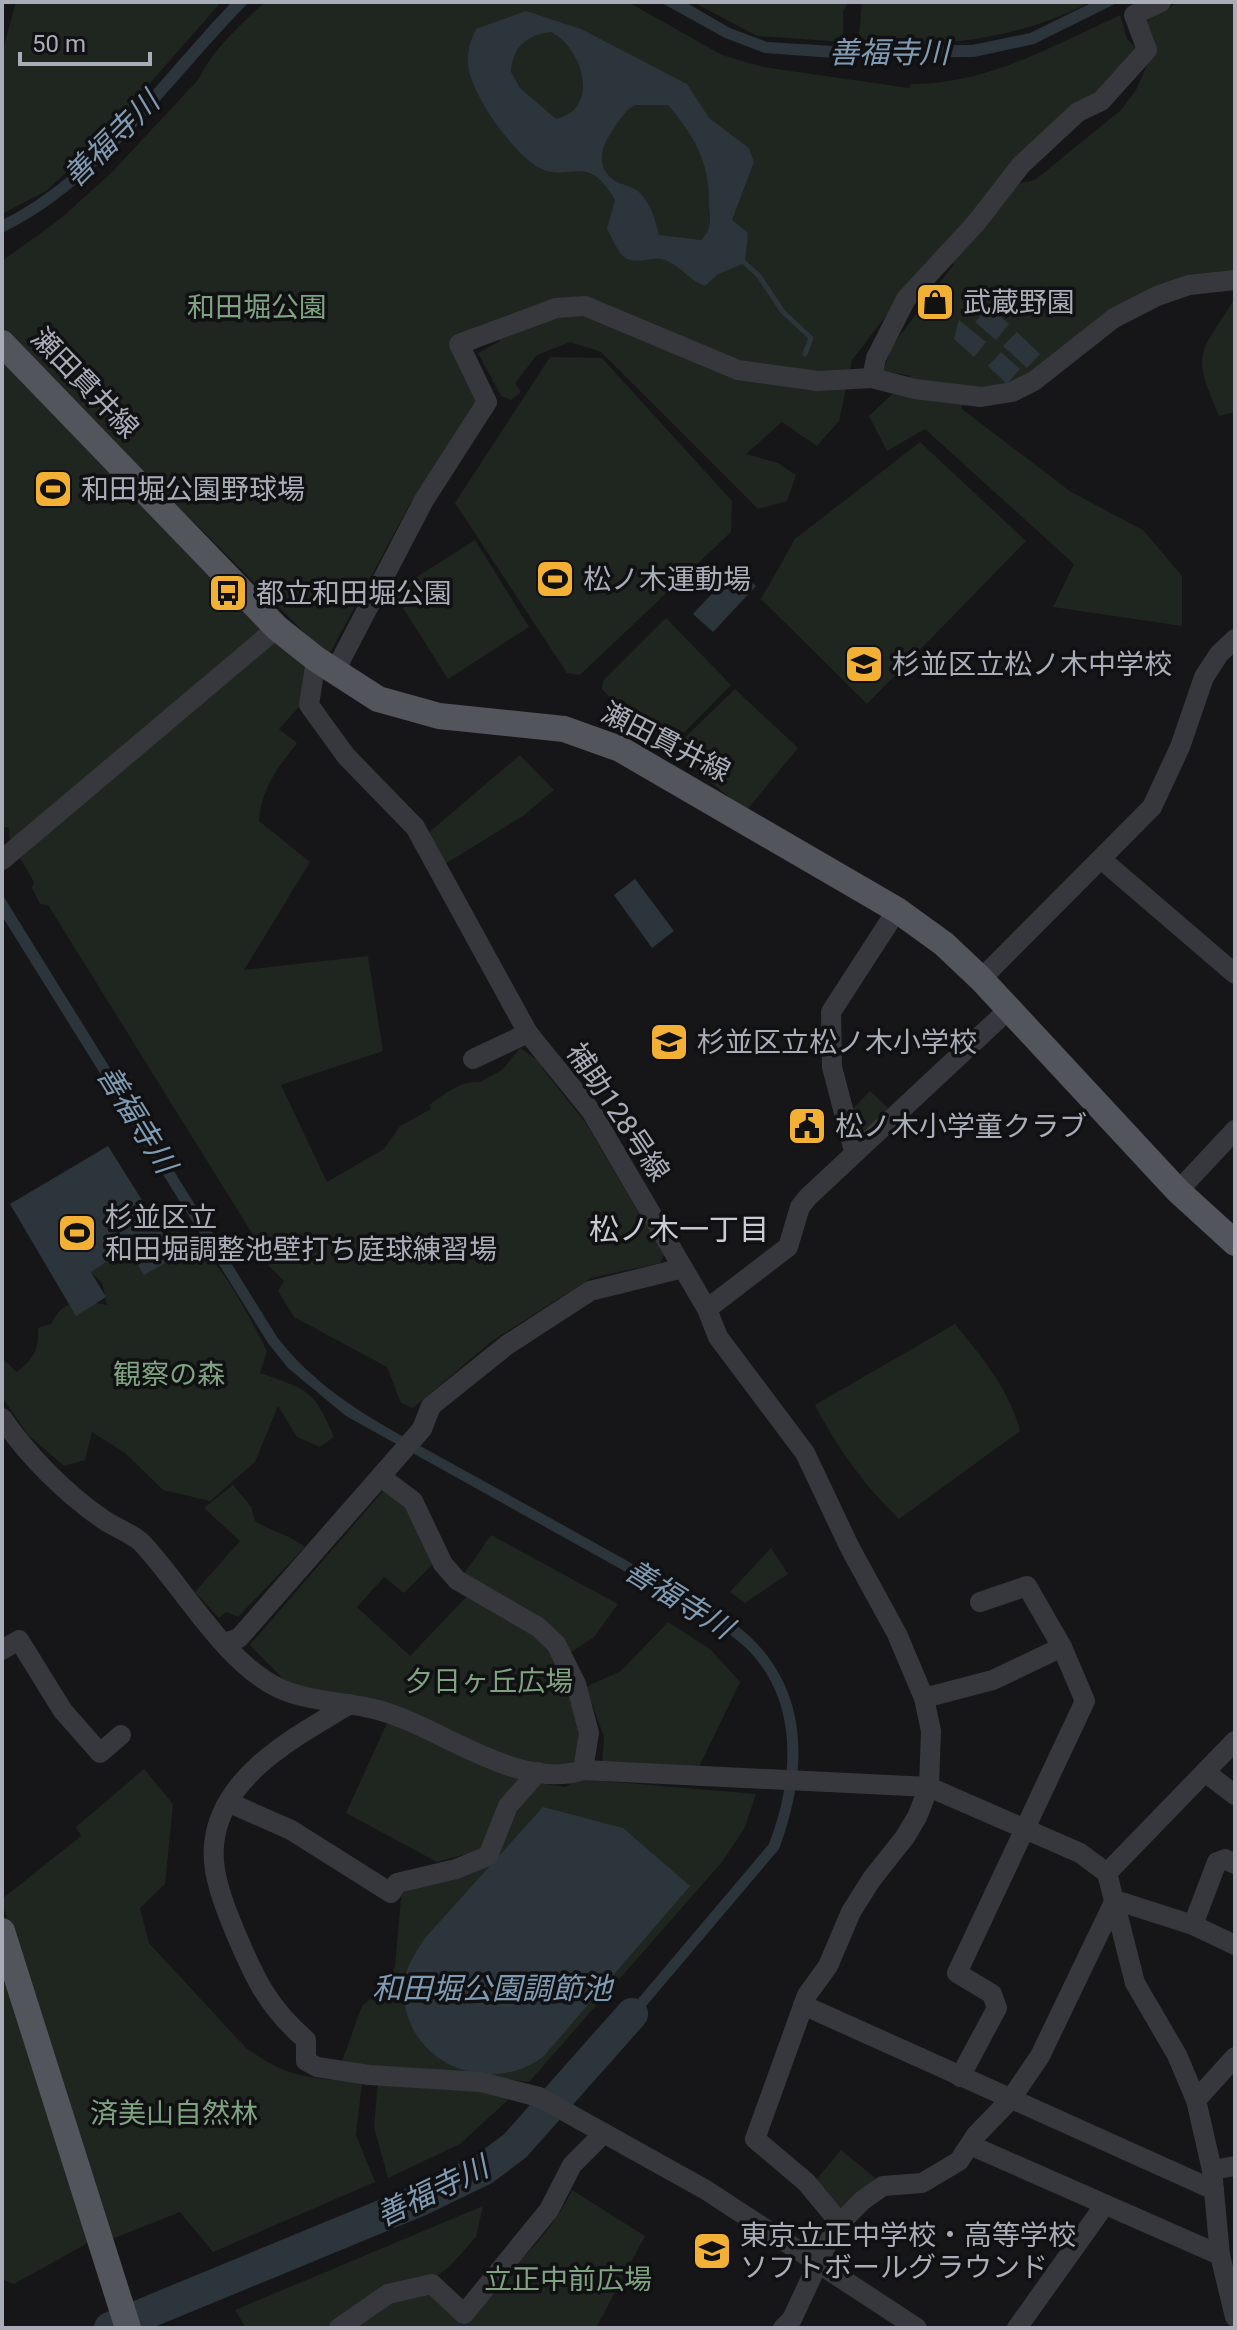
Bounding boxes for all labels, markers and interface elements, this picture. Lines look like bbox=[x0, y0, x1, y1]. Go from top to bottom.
scale bar bbox=[20, 16, 150, 66]
text: 50 m bbox=[32, 30, 86, 58]
water label: 善福寺川 bbox=[829, 35, 952, 70]
water label: 善福寺川 bbox=[56, 82, 168, 194]
shop icon: 武蔵野園 bbox=[914, 281, 956, 323]
place label: 武蔵野園 bbox=[963, 286, 1075, 319]
park label: 和田堀公園 bbox=[187, 291, 327, 324]
street label: 瀬田貫井線 bbox=[24, 321, 146, 445]
sports icon: 和田堀公園野球場 bbox=[32, 468, 74, 510]
place label: 和田堀公園野球場 bbox=[81, 473, 305, 506]
sports icon: 松ノ木運動場 bbox=[534, 558, 576, 600]
place label: 松ノ木運動場 bbox=[583, 563, 751, 596]
bus stop icon: 都立和田堀公園 bbox=[207, 572, 249, 614]
place label: 都立和田堀公園 bbox=[256, 577, 452, 610]
school or university icon: 杉並区立松ノ木中学校 bbox=[843, 643, 885, 685]
place label: 杉並区立松ノ木中学校 bbox=[892, 648, 1172, 681]
street label: 瀬田貫井線 bbox=[596, 696, 736, 788]
school or university icon: 杉並区立松ノ木小学校 bbox=[648, 1021, 690, 1063]
place label: 杉並区立松ノ木小学校 bbox=[697, 1026, 977, 1059]
street label: 補助128号線 bbox=[560, 1037, 676, 1187]
water label: 善福寺川 bbox=[90, 1059, 185, 1182]
public building icon: 松ノ木小学童クラブ bbox=[786, 1105, 828, 1147]
place label: 松ノ木小学童クラブ bbox=[835, 1110, 1087, 1143]
place label: 杉並区立 和田堀調整池壁打ち庭球練習場 bbox=[105, 1201, 497, 1266]
sports icon: 杉並区立 和田堀調整池壁打ち庭球練習場 bbox=[56, 1212, 98, 1254]
district label: 松ノ木一丁目 bbox=[589, 1212, 769, 1247]
park label: 観察の森 bbox=[113, 1358, 225, 1391]
water label: 善福寺川 bbox=[619, 1552, 742, 1647]
park label: 夕日ヶ丘広場 bbox=[405, 1665, 573, 1698]
water label: 和田堀公園調節池 bbox=[372, 1971, 615, 2006]
park label: 済美山自然林 bbox=[90, 2097, 258, 2130]
water label: 善福寺川 bbox=[370, 2148, 496, 2233]
place label: 東京立正中学校・高等学校 ソフトボールグラウンド bbox=[740, 2219, 1076, 2284]
school or university icon: 東京立正中学校・高等学校 ソフトボールグラウンド bbox=[691, 2230, 733, 2272]
park label: 立正中前広場 bbox=[484, 2263, 652, 2296]

